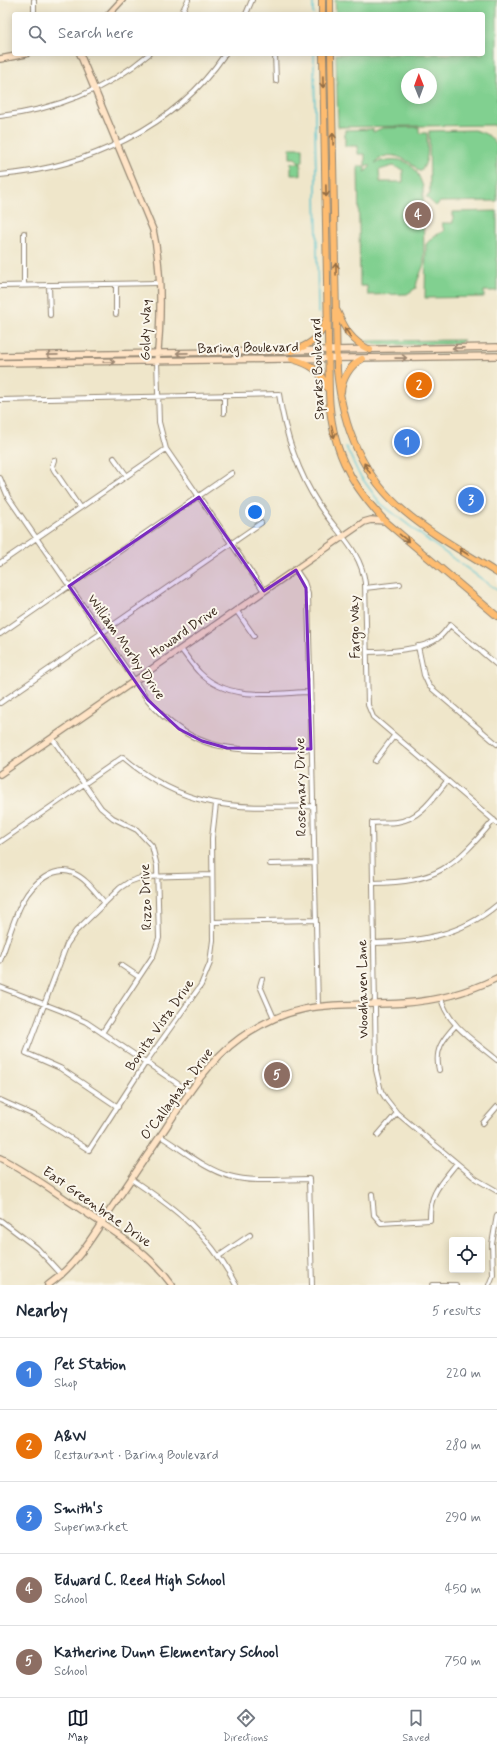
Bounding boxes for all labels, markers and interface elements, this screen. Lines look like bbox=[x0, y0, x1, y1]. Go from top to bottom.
search box bbox=[12, 12, 485, 56]
icon: search bbox=[26, 23, 48, 45]
text: Search here bbox=[58, 24, 134, 44]
north arrow bbox=[401, 68, 437, 104]
one-way arrow bbox=[319, 75, 327, 88]
one-way arrow bbox=[329, 133, 337, 146]
one-way arrow bbox=[322, 184, 329, 197]
pin: 4 bbox=[405, 200, 431, 230]
one-way arrow bbox=[332, 263, 339, 276]
street label: Goldy Way bbox=[136, 299, 156, 361]
street label: Sparks Boulevard bbox=[307, 318, 329, 420]
one-way arrow bbox=[344, 327, 352, 338]
street label: Baring Boulevard bbox=[197, 338, 299, 358]
one-way arrow bbox=[452, 344, 465, 352]
one-way arrow bbox=[176, 349, 189, 357]
one-way arrow bbox=[46, 351, 59, 359]
one-way arrow bbox=[394, 354, 407, 362]
one-way arrow bbox=[102, 358, 115, 366]
pin: 2 bbox=[406, 370, 432, 400]
one-way arrow bbox=[330, 425, 338, 438]
pin: 1 bbox=[394, 427, 420, 457]
one-way arrow bbox=[363, 463, 371, 474]
pin: 3 bbox=[458, 485, 484, 515]
your location bbox=[245, 502, 265, 522]
one-way arrow bbox=[399, 533, 410, 542]
one-way arrow bbox=[459, 548, 470, 556]
street label: William Morby Drive bbox=[83, 591, 169, 703]
street label: Fargo Way bbox=[345, 595, 366, 659]
street label: Howard Drive bbox=[146, 602, 222, 662]
street label: Rosemary Drive bbox=[291, 737, 311, 837]
street label: Rizzo Drive bbox=[136, 863, 156, 931]
street label: Woodhaven Lane bbox=[353, 939, 373, 1039]
street label: Bonita Vista Drive bbox=[122, 975, 199, 1075]
street label: O'Callaghan Drive bbox=[137, 1045, 217, 1143]
pin: 5 bbox=[264, 1060, 290, 1090]
street label: East Greenbrae Drive bbox=[39, 1163, 155, 1252]
map controls bbox=[449, 1237, 485, 1273]
button: locate bbox=[449, 1237, 485, 1273]
text: Nearby bbox=[16, 1300, 68, 1322]
text: 5 results bbox=[432, 1303, 481, 1320]
text: Pet Station bbox=[54, 1355, 126, 1375]
text: 1 bbox=[26, 1365, 32, 1382]
text: 220 m bbox=[446, 1365, 481, 1382]
text: Shop bbox=[54, 1375, 78, 1392]
text: A&W bbox=[54, 1427, 86, 1447]
text: 2 bbox=[26, 1437, 32, 1454]
text: 280 m bbox=[446, 1437, 481, 1454]
text: Restaurant · Baring Boulevard bbox=[54, 1447, 218, 1464]
text: Smith's bbox=[54, 1499, 103, 1519]
text: 3 bbox=[26, 1509, 32, 1526]
text: 290 m bbox=[445, 1509, 481, 1526]
text: Supermarket bbox=[54, 1519, 128, 1536]
text: Edward C. Reed High School bbox=[54, 1571, 225, 1591]
text: 4 bbox=[25, 1581, 33, 1598]
text: 450 m bbox=[445, 1581, 481, 1598]
text: School bbox=[54, 1591, 88, 1608]
text: Katherine Dunn Elementary School bbox=[54, 1643, 279, 1663]
text: 5 bbox=[25, 1653, 33, 1670]
text: 750 m bbox=[445, 1653, 481, 1670]
text: School bbox=[54, 1663, 88, 1680]
tab: Map bbox=[67, 1707, 89, 1745]
tab: Directions bbox=[223, 1707, 268, 1745]
tab: Saved bbox=[402, 1707, 430, 1745]

